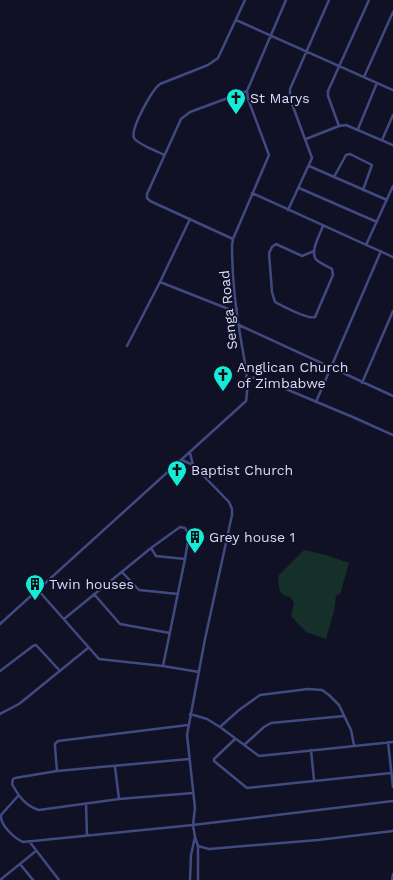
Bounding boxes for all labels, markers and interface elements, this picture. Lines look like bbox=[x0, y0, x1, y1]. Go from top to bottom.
church icon: St Marys bbox=[225, 87, 247, 115]
place label: St Marys bbox=[250, 90, 310, 106]
street label: Senga Road bbox=[216, 270, 240, 350]
place label: Anglican Church of Zimbabwe bbox=[237, 359, 348, 391]
church icon: Anglican Church of Zimbabwe bbox=[212, 364, 234, 392]
church icon: Baptist Church bbox=[166, 459, 188, 487]
place label: Baptist Church bbox=[191, 462, 293, 478]
building icon: Grey house 1 bbox=[184, 526, 206, 554]
place label: Grey house 1 bbox=[209, 529, 295, 545]
building icon: Twin houses bbox=[24, 573, 46, 601]
place label: Twin houses bbox=[49, 576, 134, 592]

